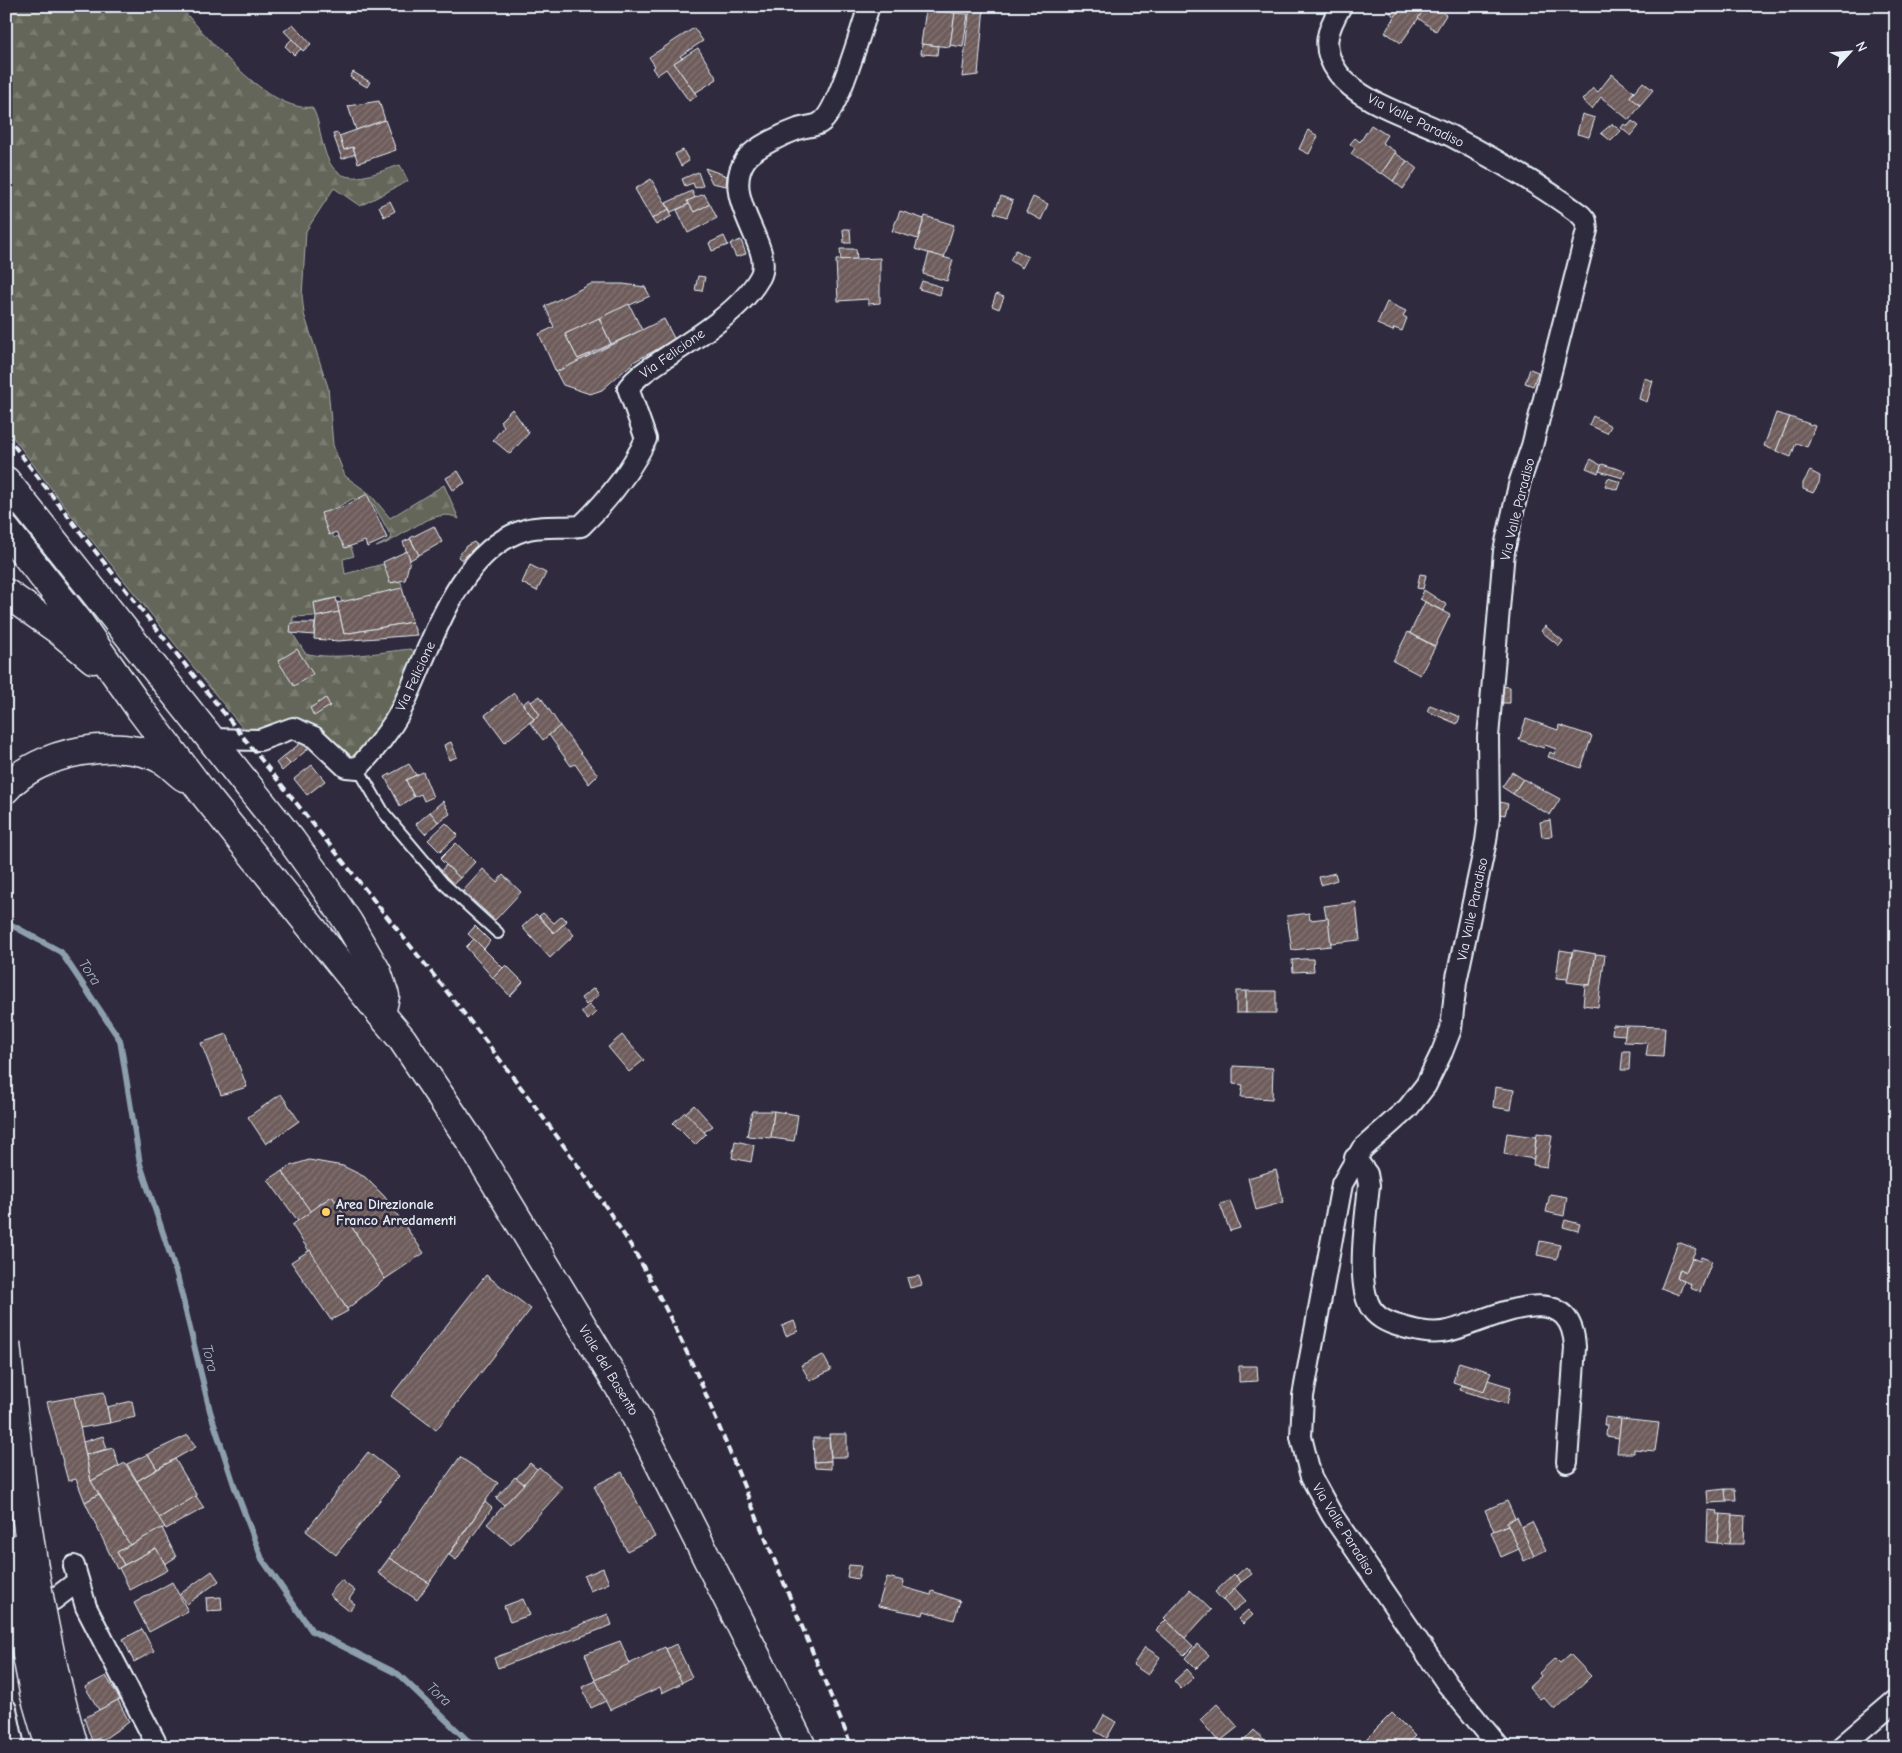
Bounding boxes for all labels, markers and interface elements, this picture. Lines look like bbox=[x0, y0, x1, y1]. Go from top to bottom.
north arrow bbox=[1824, 28, 1874, 78]
text: N bbox=[1852, 39, 1871, 54]
street label: Via Valle Paradiso bbox=[1365, 90, 1467, 151]
street label: Via Felicione bbox=[637, 325, 708, 382]
street label: Via Valle Paradiso bbox=[1497, 456, 1538, 562]
street label: Via Felicione bbox=[392, 639, 439, 714]
street label: Via Valle Paradiso bbox=[1453, 856, 1492, 962]
water label: Tora bbox=[75, 955, 105, 989]
place label: Area Direzionale Franco Arredamenti bbox=[336, 1196, 456, 1229]
marker: Area Direzionale Franco Arredamenti bbox=[320, 1206, 332, 1218]
street label: Viale del Basento bbox=[575, 1322, 642, 1418]
water label: Tora bbox=[198, 1342, 222, 1374]
street label: Via Valle Paradiso bbox=[1309, 1480, 1379, 1578]
water label: Tora bbox=[423, 1678, 455, 1710]

